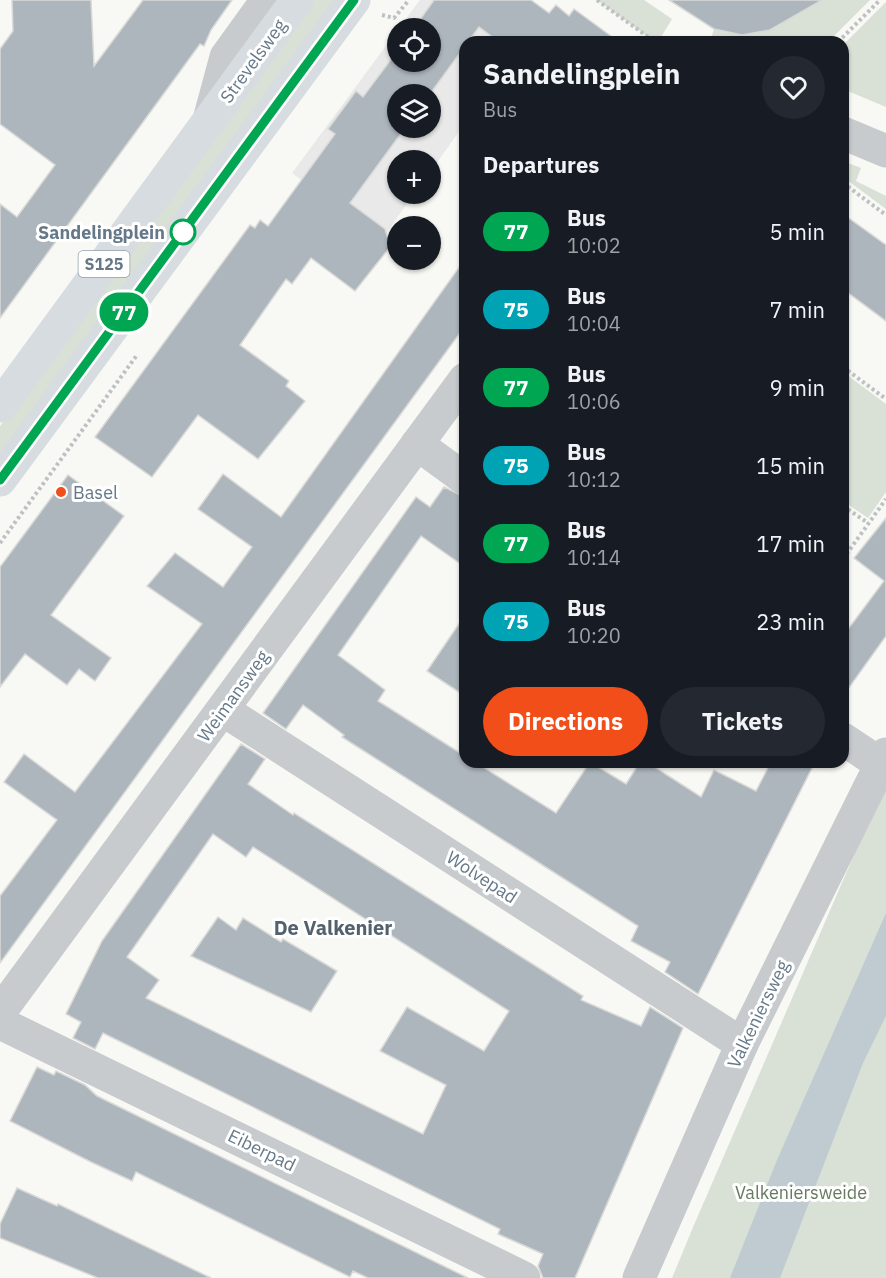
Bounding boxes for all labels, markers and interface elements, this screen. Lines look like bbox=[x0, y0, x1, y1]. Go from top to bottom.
street label: Strevelsweg bbox=[215, 14, 291, 108]
map controls bbox=[387, 18, 441, 270]
button: locate bbox=[387, 18, 441, 72]
text: Sandelingplein bbox=[483, 55, 680, 92]
button: heart bbox=[762, 56, 825, 119]
button: layers bbox=[387, 84, 441, 138]
text: Bus bbox=[483, 96, 517, 123]
button: + bbox=[387, 150, 441, 204]
text: Departures bbox=[483, 150, 599, 179]
text: Bus bbox=[567, 203, 606, 232]
button: − bbox=[387, 216, 441, 270]
text: 77 bbox=[503, 217, 529, 245]
text: 5 min bbox=[769, 217, 825, 246]
marker: Sandelingplein bbox=[170, 219, 196, 245]
place label: Sandelingplein bbox=[38, 221, 165, 244]
text: 10:02 bbox=[567, 232, 621, 259]
road number: S125 bbox=[78, 251, 130, 277]
text: Bus bbox=[567, 281, 606, 310]
line badge: 77 bbox=[97, 292, 151, 332]
text: 75 bbox=[503, 295, 529, 323]
text: 7 min bbox=[769, 295, 825, 324]
text: 77 bbox=[111, 298, 137, 326]
text: 10:04 bbox=[567, 310, 621, 337]
text: Bus bbox=[567, 359, 606, 388]
text: 77 bbox=[503, 373, 529, 401]
text: 9 min bbox=[769, 373, 825, 402]
text: 10:06 bbox=[567, 388, 621, 415]
text: Bus bbox=[567, 437, 606, 466]
text: 75 bbox=[503, 451, 529, 479]
text: 15 min bbox=[756, 451, 825, 480]
text: 10:12 bbox=[567, 466, 621, 493]
place label: Basel bbox=[73, 481, 118, 504]
marker: Basel bbox=[54, 485, 68, 499]
text: Bus bbox=[567, 515, 606, 544]
text: 77 bbox=[503, 529, 529, 557]
text: 17 min bbox=[756, 529, 825, 558]
text: 10:14 bbox=[567, 544, 621, 571]
text: Bus bbox=[567, 593, 606, 622]
text: 75 bbox=[503, 607, 529, 635]
text: 23 min bbox=[756, 607, 825, 636]
text: 10:20 bbox=[567, 622, 621, 649]
street label: Weimansweg bbox=[192, 645, 274, 746]
button: Directions bbox=[483, 687, 648, 756]
button: Tickets bbox=[660, 687, 825, 756]
street label: Wolvepad bbox=[442, 846, 522, 908]
district label: De Valkenier bbox=[274, 914, 392, 941]
street label: Valkeniersweg bbox=[722, 956, 794, 1072]
street label: Eiberpad bbox=[224, 1124, 300, 1176]
park label: Valkeniersweide bbox=[735, 1181, 867, 1204]

